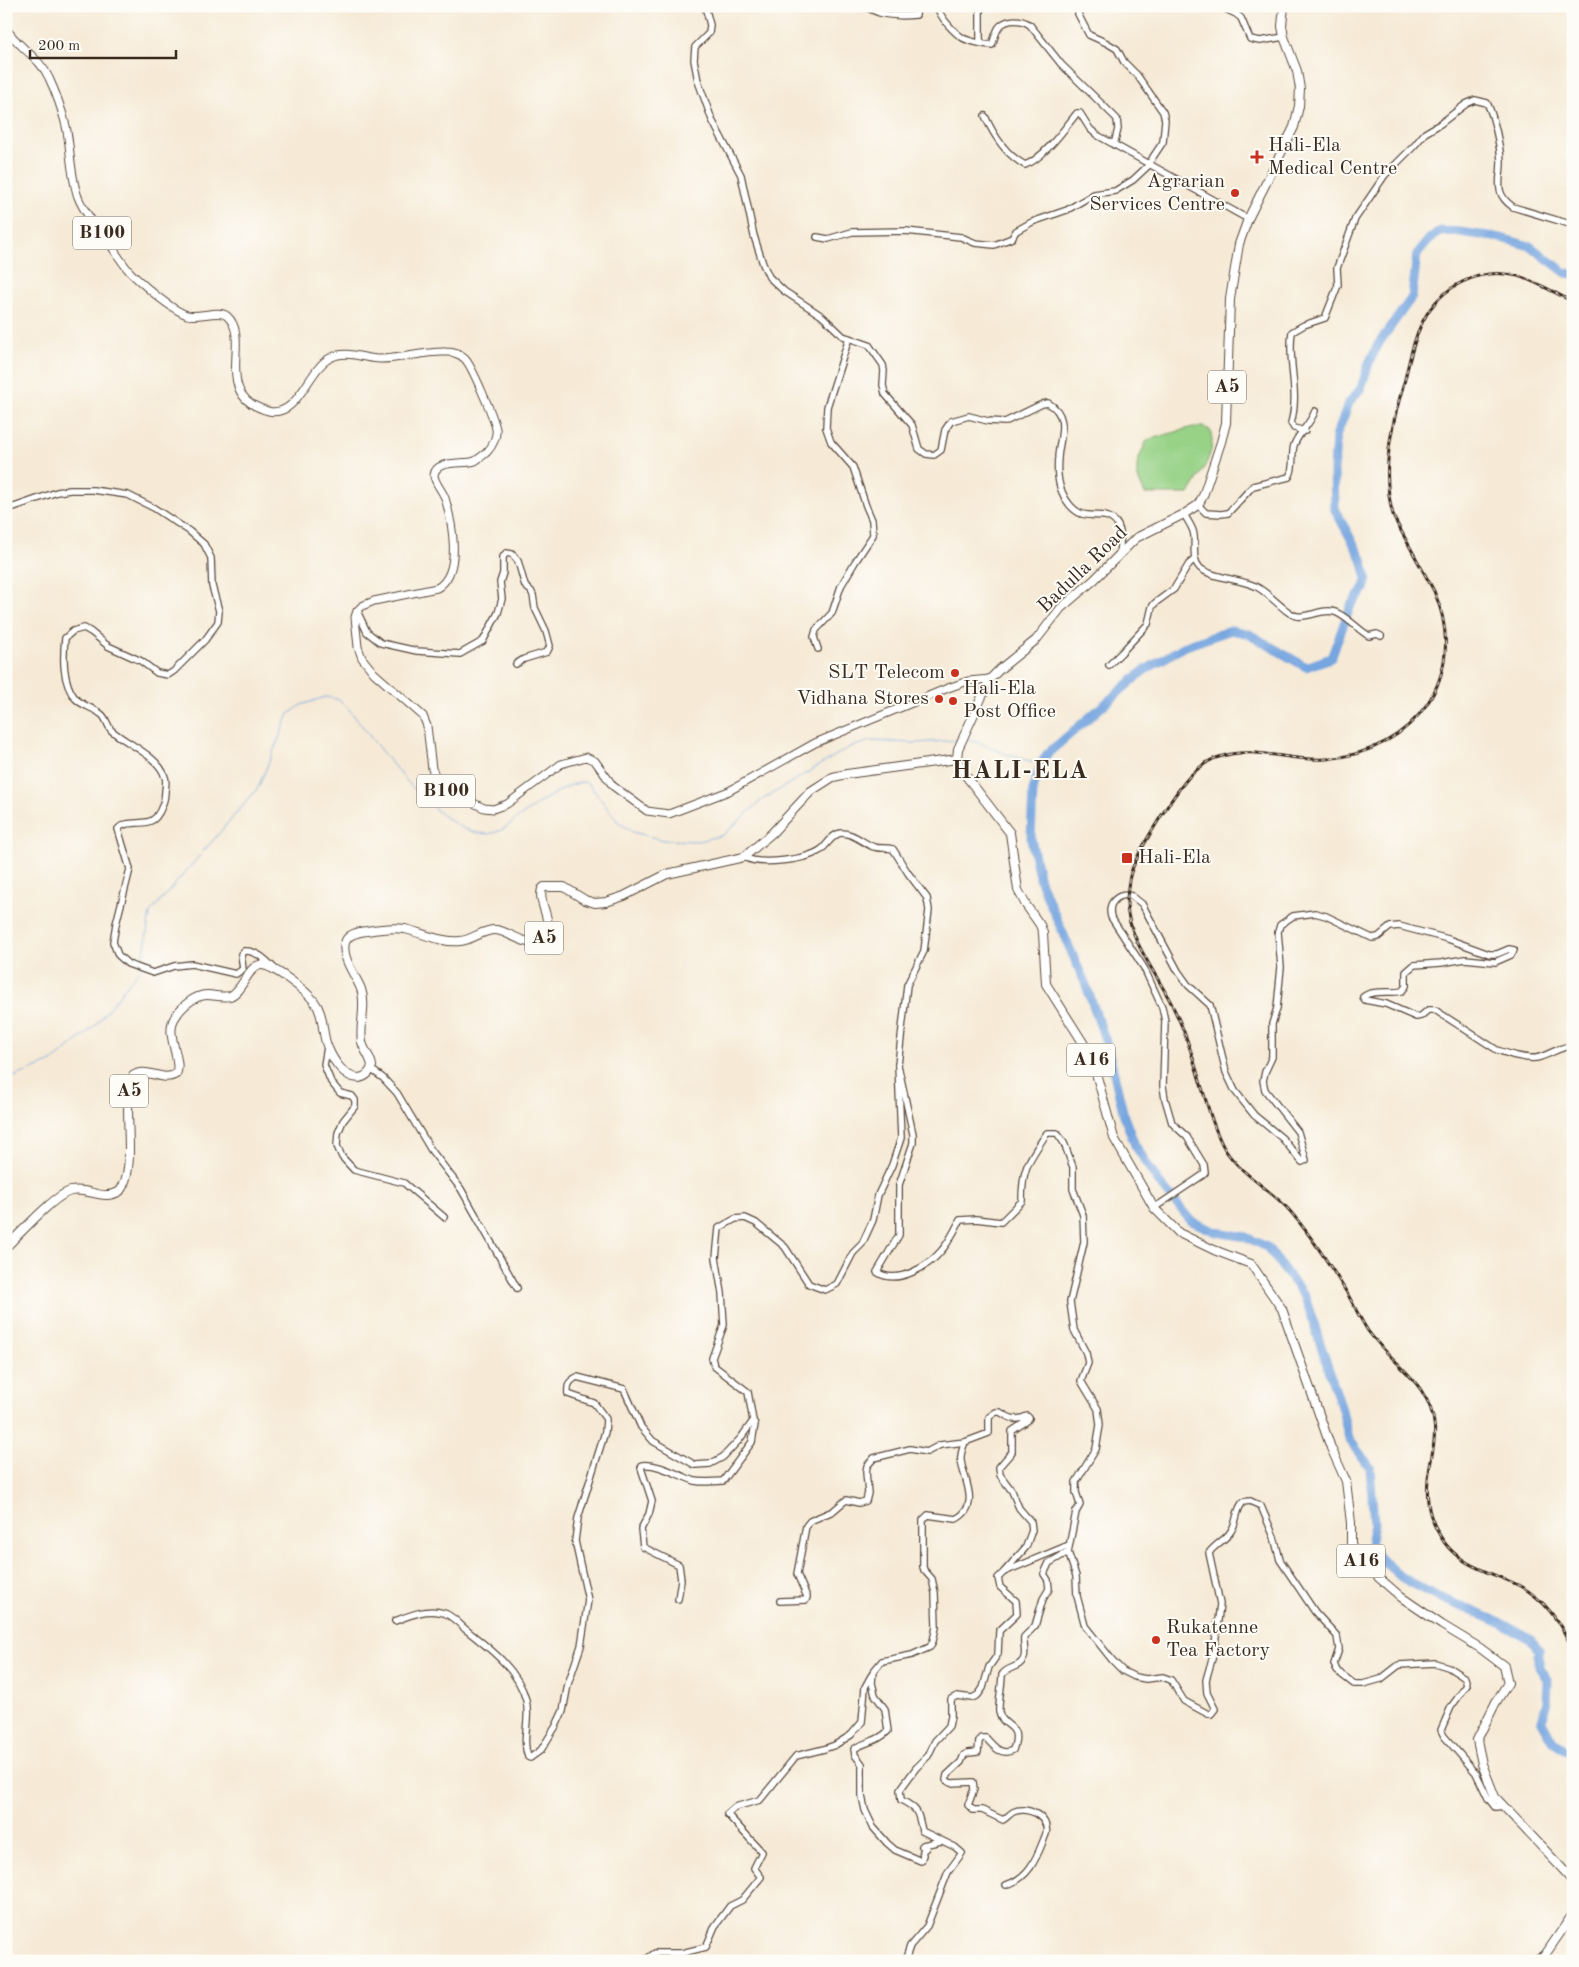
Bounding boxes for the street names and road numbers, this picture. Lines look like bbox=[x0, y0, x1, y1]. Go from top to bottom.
road number: B100 bbox=[73, 217, 131, 250]
road number: A5 bbox=[1208, 371, 1246, 404]
street label: Badulla Road bbox=[1034, 523, 1132, 617]
road number: B100 bbox=[417, 774, 475, 808]
road number: A5 bbox=[525, 921, 563, 954]
road number: A16 bbox=[1067, 1044, 1115, 1076]
road number: A5 bbox=[110, 1074, 148, 1108]
road number: A16 bbox=[1337, 1544, 1385, 1578]

